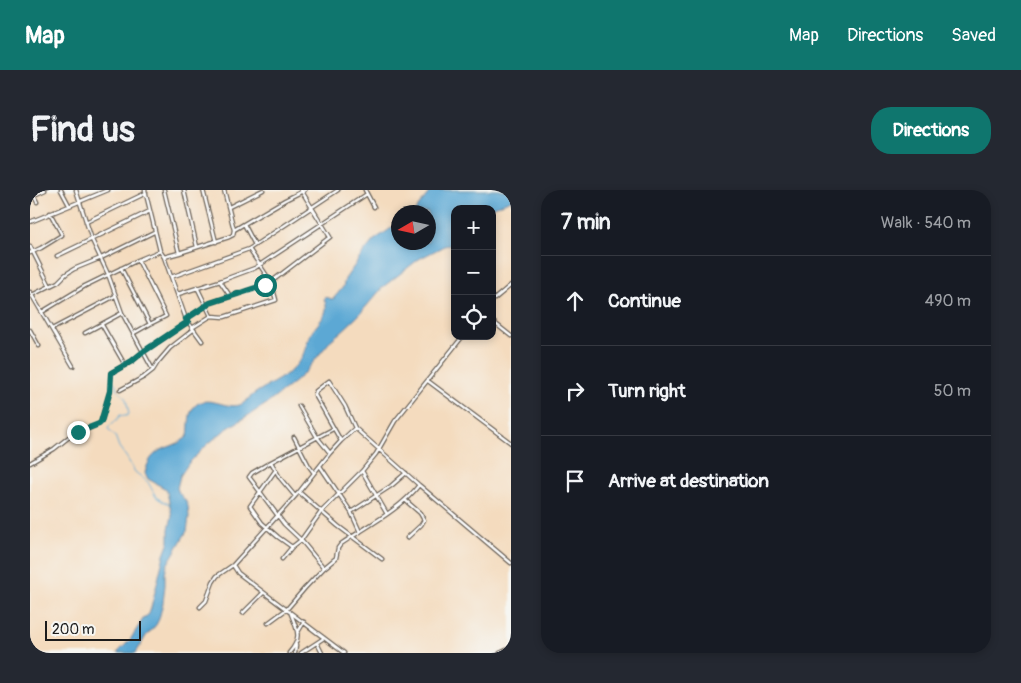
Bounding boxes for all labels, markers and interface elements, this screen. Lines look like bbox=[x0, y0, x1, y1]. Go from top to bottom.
text: Map bbox=[25, 21, 65, 50]
text: Map bbox=[789, 24, 819, 47]
text: Directions bbox=[847, 24, 923, 47]
text: Saved bbox=[951, 24, 996, 47]
button: Directions bbox=[871, 107, 991, 154]
text: Find us bbox=[30, 108, 135, 152]
north arrow bbox=[391, 205, 436, 250]
map controls bbox=[451, 205, 496, 340]
button: + bbox=[451, 205, 496, 250]
text: 7 min bbox=[561, 209, 611, 236]
text: Walk · 540 m bbox=[881, 213, 971, 233]
button: − bbox=[451, 250, 496, 295]
route start bbox=[254, 274, 277, 297]
icon: ahead bbox=[561, 287, 589, 315]
text: Continue bbox=[608, 289, 681, 313]
text: 490 m bbox=[925, 291, 971, 311]
button: locate bbox=[451, 295, 496, 340]
icon: right bbox=[561, 377, 589, 405]
text: Turn right bbox=[608, 379, 686, 403]
text: 50 m bbox=[934, 381, 971, 401]
route end bbox=[67, 421, 90, 444]
icon: arrive bbox=[561, 467, 589, 495]
text: Arrive at destination bbox=[608, 469, 769, 493]
scale bar bbox=[45, 618, 141, 641]
text: 200 m bbox=[52, 621, 94, 638]

